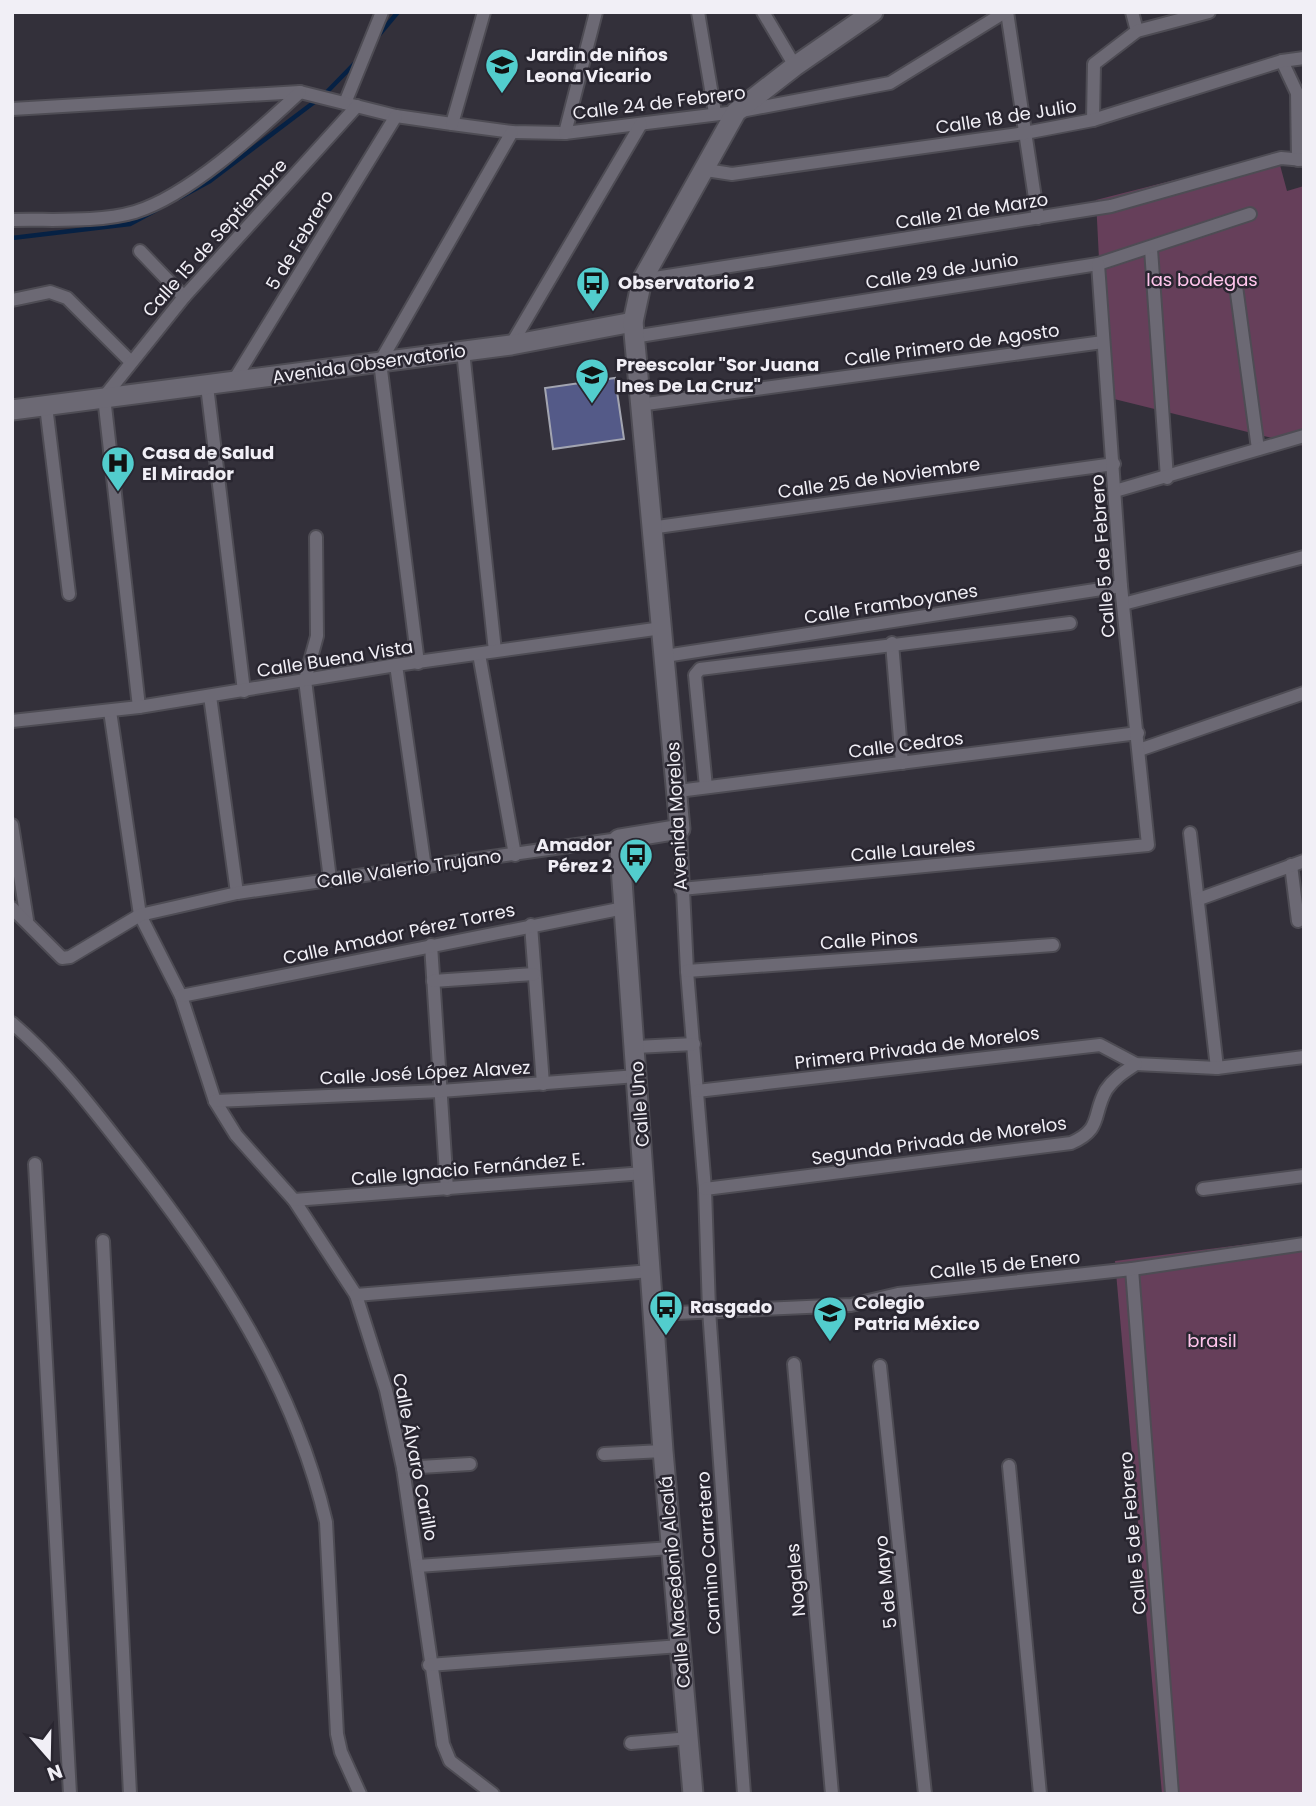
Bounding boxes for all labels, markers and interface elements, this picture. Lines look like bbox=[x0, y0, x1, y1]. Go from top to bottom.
place label: Jardin de niños Leona Vicario bbox=[526, 42, 668, 88]
school or university icon: Jardin de niños Leona Vicario bbox=[483, 46, 521, 95]
street label: Calle 24 de Febrero bbox=[571, 79, 747, 126]
street label: Calle 18 de Julio bbox=[934, 93, 1078, 140]
street label: Calle 15 de Septiembre bbox=[137, 153, 293, 322]
street label: 5 de Febrero bbox=[260, 185, 339, 295]
street label: Calle 21 de Marzo bbox=[894, 186, 1050, 235]
street label: Calle 29 de Junio bbox=[864, 246, 1020, 295]
bus stop icon: Observatorio 2 bbox=[574, 264, 612, 313]
park label: las bodegas bbox=[1146, 267, 1258, 292]
place label: Observatorio 2 bbox=[618, 270, 754, 295]
street label: Calle Primero de Agosto bbox=[843, 317, 1061, 372]
street label: Avenida Observatorio bbox=[271, 338, 467, 389]
place label: Preescolar "Sor Juana Ines De La Cruz" bbox=[616, 352, 819, 398]
school or university icon: Preescolar "Sor Juana Ines De La Cruz" bbox=[573, 356, 611, 405]
place label: Casa de Salud El Mirador bbox=[142, 440, 274, 486]
hospital icon: Casa de Salud El Mirador bbox=[99, 444, 137, 493]
street label: Calle 25 de Noviembre bbox=[776, 451, 982, 504]
street label: Calle 5 de Febrero bbox=[1084, 474, 1121, 639]
street label: Calle Framboyanes bbox=[802, 577, 980, 630]
street label: Calle Buena Vista bbox=[255, 634, 415, 683]
street label: Calle Cedros bbox=[847, 725, 965, 764]
street label: Avenida Morelos bbox=[660, 741, 693, 891]
place label: Amador Pérez 2 bbox=[536, 832, 612, 878]
street label: Calle Laureles bbox=[849, 832, 976, 867]
bus stop icon: Amador Pérez 2 bbox=[617, 836, 655, 885]
street label: Calle Valerio Trujano bbox=[315, 843, 503, 894]
street label: Calle Amador Pérez Torres bbox=[281, 897, 517, 970]
street label: Calle Pinos bbox=[819, 924, 919, 955]
street label: Primera Privada de Morelos bbox=[793, 1020, 1041, 1075]
street label: Calle José López Alavez bbox=[319, 1054, 531, 1091]
street label: Calle Uno bbox=[624, 1060, 655, 1148]
street label: Segunda Privada de Morelos bbox=[810, 1110, 1068, 1171]
street label: Calle Ignacio Fernández E. bbox=[350, 1146, 586, 1191]
street label: Calle 15 de Enero bbox=[929, 1244, 1081, 1285]
bus stop icon: Rasgado bbox=[647, 1288, 685, 1337]
place label: Colegio Patria México bbox=[854, 1290, 980, 1336]
place label: Rasgado bbox=[690, 1294, 772, 1319]
school or university icon: Colegio Patria México bbox=[811, 1294, 849, 1343]
park label: brasil bbox=[1187, 1328, 1237, 1353]
street label: Calle Álvaro Carillo bbox=[387, 1371, 444, 1543]
street label: Calle 5 de Febrero bbox=[1113, 1450, 1152, 1616]
street label: Camino Carretero bbox=[690, 1471, 727, 1635]
street label: Calle Macedonio Alcalá bbox=[653, 1475, 696, 1689]
street label: 5 de Mayo bbox=[868, 1534, 903, 1630]
street label: Nogales bbox=[780, 1542, 811, 1618]
north arrow bbox=[14, 1722, 84, 1792]
text: N bbox=[43, 1757, 66, 1788]

